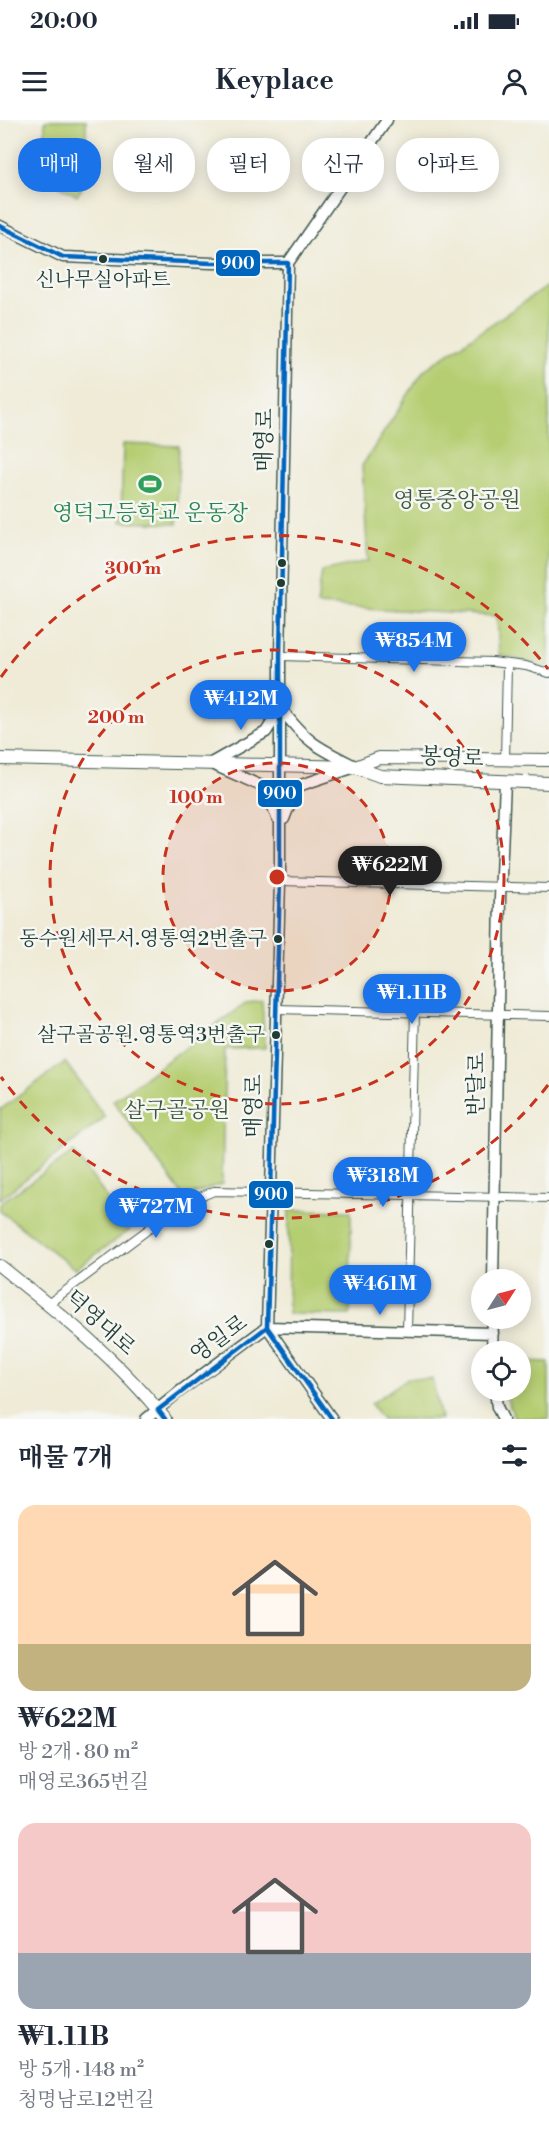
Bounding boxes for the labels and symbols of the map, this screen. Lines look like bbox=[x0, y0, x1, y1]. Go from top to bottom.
line badge: 900 bbox=[215, 249, 261, 277]
marker: 신나무실아파트 bbox=[97, 253, 109, 265]
text: 900 bbox=[221, 254, 255, 274]
place label: 신나무실아파트 bbox=[35, 268, 171, 293]
street label: 매영로 bbox=[251, 408, 279, 472]
sports icon: 영덕고등학교 운동장 bbox=[137, 471, 163, 497]
park label: 영통중앙공원 bbox=[393, 487, 521, 514]
place label: 영덕고등학교 운동장 bbox=[52, 500, 249, 527]
text: 300 m bbox=[105, 557, 162, 580]
unlabelled marker bbox=[276, 557, 288, 569]
unlabelled marker bbox=[275, 577, 287, 589]
pin: ₩854M bbox=[372, 622, 456, 673]
pin: ₩412M bbox=[199, 680, 283, 731]
text: 200 m bbox=[88, 706, 145, 729]
street label: 봉영로 bbox=[419, 743, 485, 773]
line badge: 900 bbox=[257, 779, 303, 808]
text: 900 bbox=[263, 784, 297, 804]
text: 100 m bbox=[169, 786, 223, 809]
pin: ₩622M bbox=[348, 846, 432, 897]
centre of rings bbox=[267, 867, 287, 887]
place label: 동수원세무서.영통역2번출구 bbox=[19, 927, 267, 952]
marker: 동수원세무서.영통역2번출구 bbox=[272, 933, 284, 945]
pin: ₩1.11B bbox=[363, 974, 461, 1025]
place label: 살구골공원.영통역3번출구 bbox=[37, 1023, 265, 1048]
marker: 살구골공원.영통역3번출구 bbox=[270, 1029, 282, 1041]
street label: 반달로 bbox=[463, 1052, 491, 1116]
street label: 매영로 bbox=[240, 1074, 268, 1138]
park label: 살구골공원 bbox=[124, 1097, 230, 1124]
pin: ₩318M bbox=[341, 1157, 425, 1208]
line badge: 900 bbox=[248, 1180, 294, 1209]
text: 900 bbox=[254, 1185, 288, 1205]
pin: ₩727M bbox=[114, 1188, 198, 1239]
unlabelled marker bbox=[263, 1238, 275, 1250]
pin: ₩461M bbox=[338, 1265, 422, 1316]
north arrow bbox=[471, 1269, 531, 1329]
street label: 덕영대로 bbox=[59, 1285, 141, 1361]
street label: 영일로 bbox=[185, 1309, 253, 1369]

